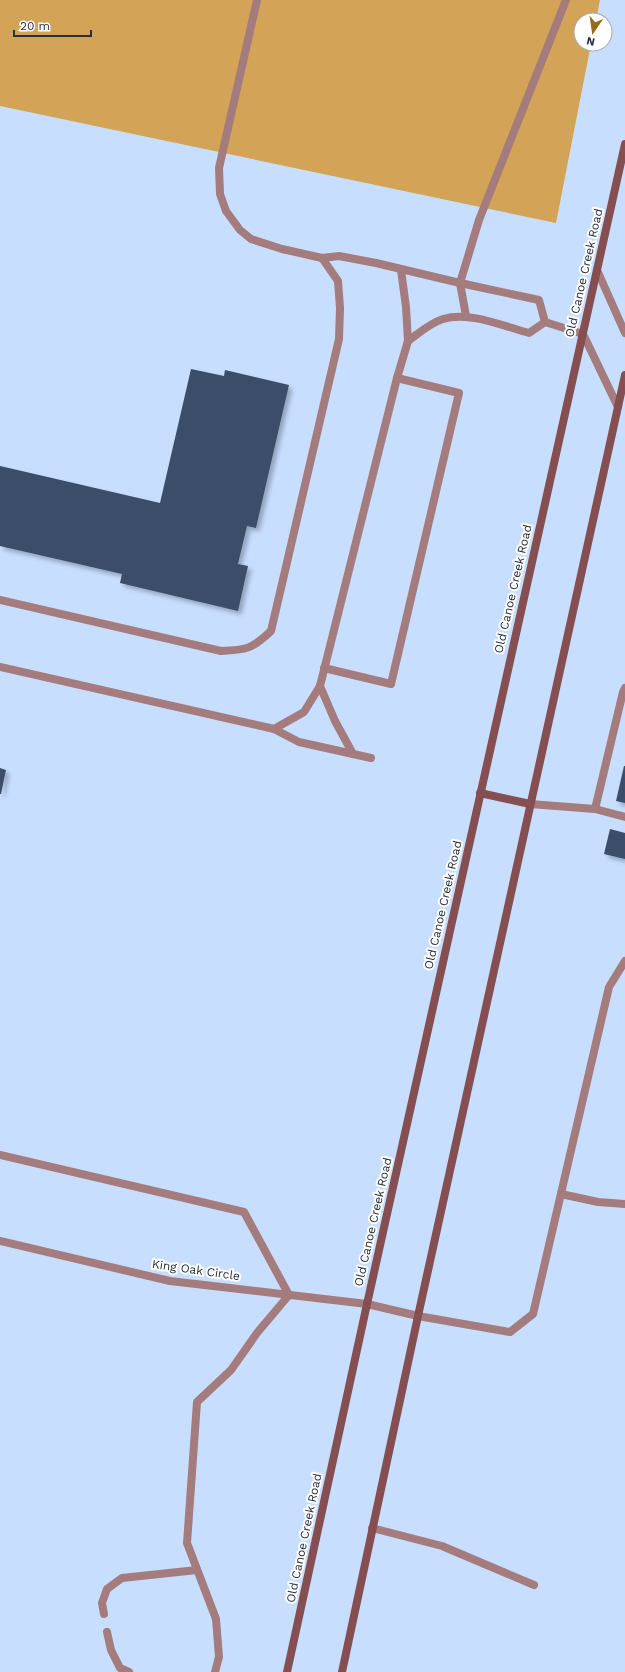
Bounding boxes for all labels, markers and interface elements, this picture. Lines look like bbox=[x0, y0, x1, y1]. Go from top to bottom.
scale bar bbox=[14, 12, 91, 38]
north arrow bbox=[573, 12, 613, 52]
text: 20 m bbox=[20, 19, 50, 33]
text: N bbox=[585, 34, 596, 49]
street label: Old Canoe Creek Road bbox=[562, 207, 606, 339]
street label: Old Canoe Creek Road bbox=[491, 523, 535, 655]
street label: Old Canoe Creek Road bbox=[421, 839, 465, 971]
street label: Old Canoe Creek Road bbox=[351, 1156, 395, 1288]
street label: King Oak Circle bbox=[151, 1257, 241, 1283]
street label: Old Canoe Creek Road bbox=[283, 1472, 325, 1604]

